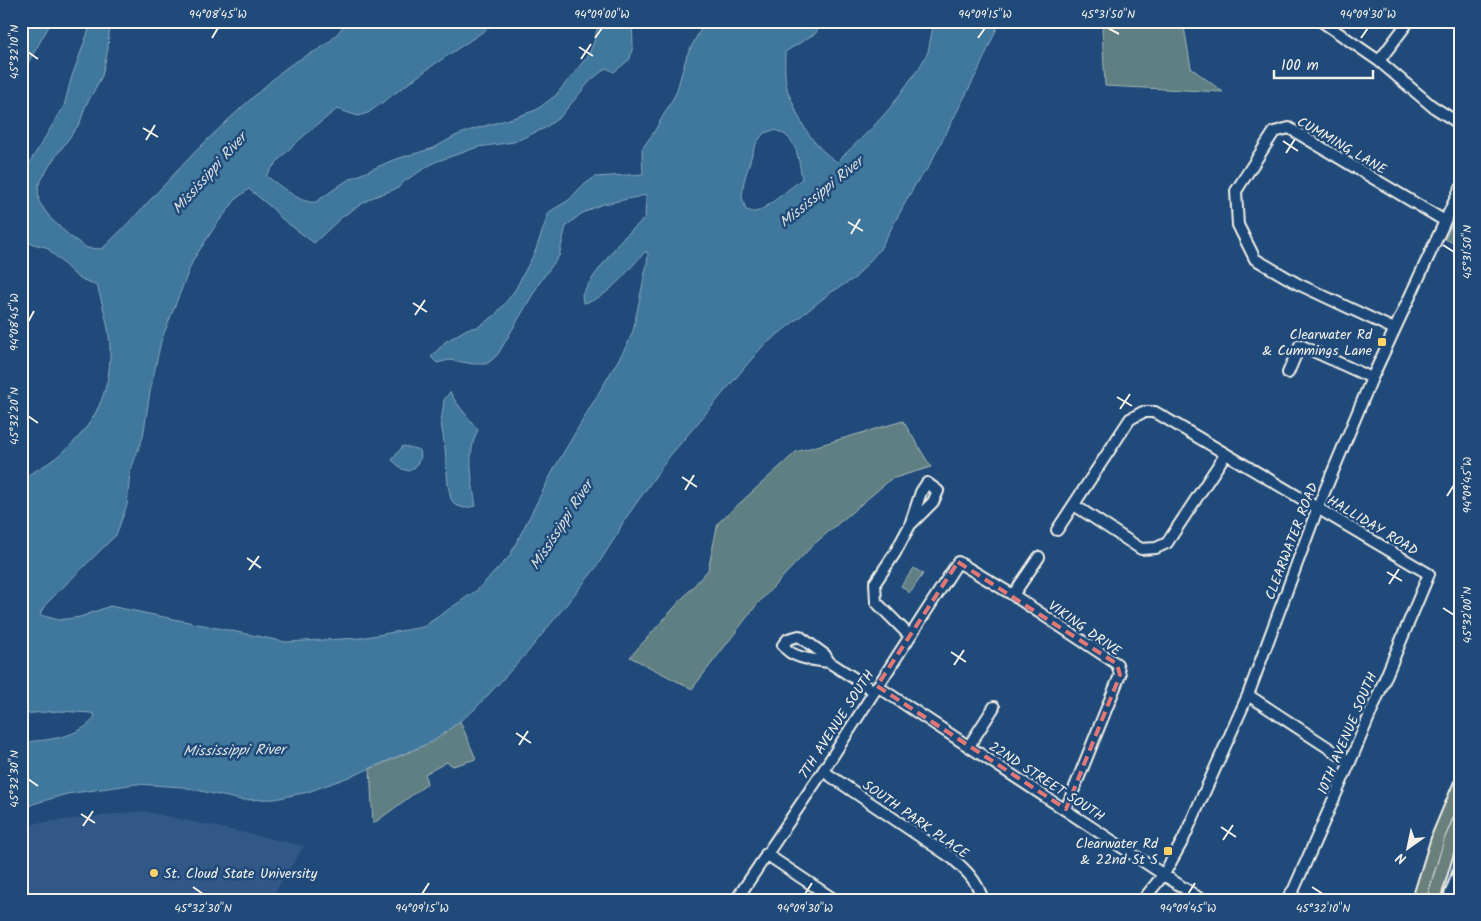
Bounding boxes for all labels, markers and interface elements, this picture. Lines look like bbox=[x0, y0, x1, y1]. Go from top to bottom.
text: 94°08'45"W bbox=[189, 5, 247, 24]
text: 94°09'00"W bbox=[574, 5, 630, 24]
text: 94°09'15"W bbox=[958, 5, 1012, 24]
text: 45°31'50"N bbox=[1081, 5, 1135, 24]
text: 94°09'30"W bbox=[1340, 5, 1396, 24]
text: 45°32'10"N bbox=[5, 25, 24, 79]
scale bar bbox=[1274, 48, 1372, 80]
text: 100 m bbox=[1281, 54, 1319, 78]
street label: CUMMING LANE bbox=[1292, 111, 1391, 181]
water label: Mississippi River bbox=[167, 125, 255, 220]
water label: Mississippi River bbox=[774, 149, 871, 234]
text: 45°31'50"N bbox=[1458, 225, 1477, 279]
text: 94°08'45"W bbox=[5, 293, 24, 351]
place label: Clearwater Rd & Cummings Lane bbox=[1262, 324, 1373, 362]
marker: Clearwater Rd & Cummings Lane bbox=[1376, 336, 1388, 348]
text: 45°32'20"N bbox=[5, 387, 24, 445]
text: 94°09'45"W bbox=[1458, 457, 1477, 513]
water label: Mississippi River bbox=[524, 474, 601, 575]
street label: CLEARWATER ROAD bbox=[1259, 479, 1324, 603]
street label: HALLIDAY ROAD bbox=[1323, 490, 1422, 562]
text: 45°32'00"N bbox=[1458, 587, 1477, 643]
street label: VIKING DRIVE bbox=[1043, 595, 1126, 663]
street label: 7TH AVENUE SOUTH bbox=[793, 666, 880, 783]
street label: 10TH AVENUE SOUTH bbox=[1312, 669, 1384, 798]
street label: 22ND STREET SOUTH bbox=[984, 736, 1109, 828]
water label: Mississippi River bbox=[183, 738, 288, 764]
text: 45°32'30"N bbox=[5, 750, 24, 808]
street label: SOUTH PARK PLACE bbox=[858, 775, 974, 865]
north arrow bbox=[1384, 824, 1434, 874]
place label: Clearwater Rd & 22nd St S bbox=[1076, 833, 1159, 871]
marker: Clearwater Rd & 22nd St S bbox=[1162, 845, 1174, 857]
text: N bbox=[1392, 846, 1411, 870]
place label: St. Cloud State University bbox=[164, 863, 318, 885]
marker: St. Cloud State University bbox=[148, 867, 160, 879]
text: 45°32'30"N bbox=[174, 899, 232, 918]
text: 94°09'15"W bbox=[395, 899, 449, 918]
text: 94°09'30"W bbox=[777, 899, 833, 918]
text: 94°09'45"W bbox=[1160, 899, 1216, 918]
text: 45°32'10"N bbox=[1296, 899, 1350, 918]

